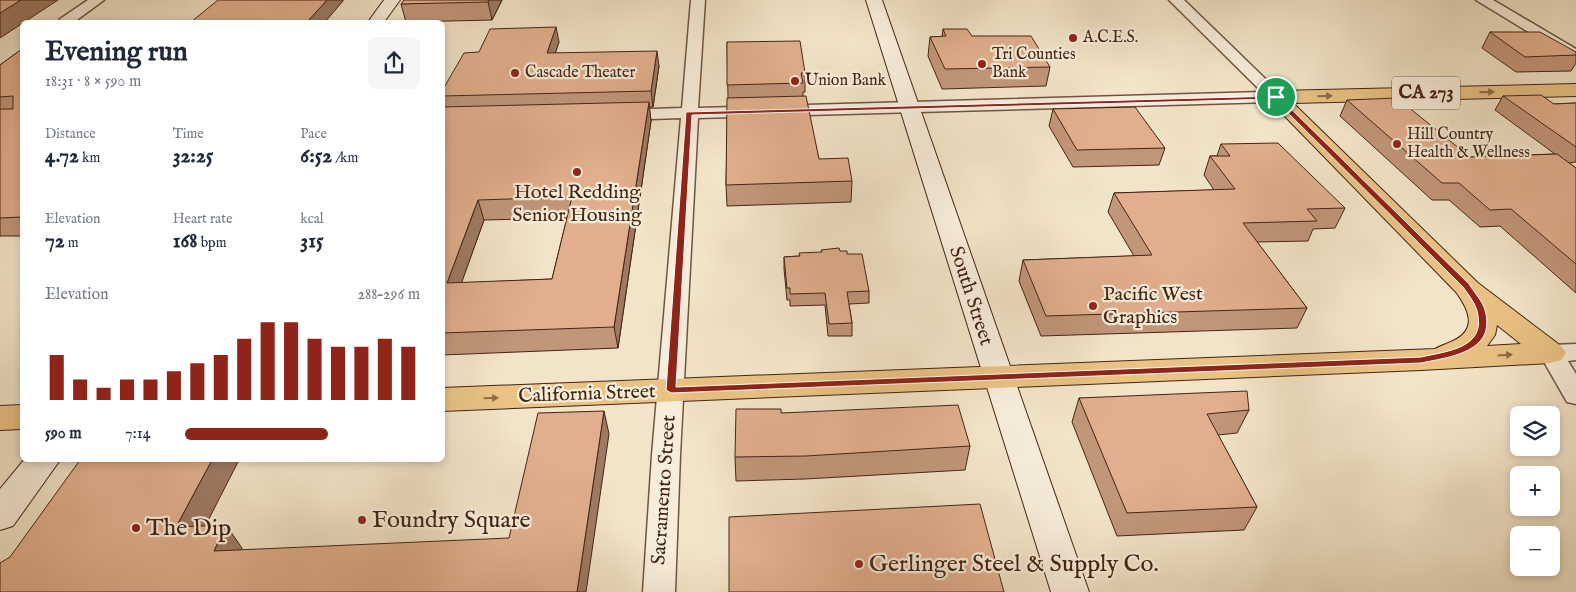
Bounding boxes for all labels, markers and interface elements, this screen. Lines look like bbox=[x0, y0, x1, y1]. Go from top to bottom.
place label: A.C.E.S. bbox=[1082, 28, 1138, 48]
marker: A.C.E.S. bbox=[1067, 32, 1079, 44]
text: Evening run bbox=[45, 35, 188, 70]
button: share bbox=[368, 37, 420, 89]
place label: Tri Counties Bank bbox=[992, 45, 1076, 83]
marker: Tri Counties Bank bbox=[976, 58, 988, 70]
place label: Cascade Theater bbox=[525, 63, 635, 83]
marker: Cascade Theater bbox=[509, 67, 521, 79]
place label: Union Bank bbox=[805, 71, 886, 91]
text: 18:31 · 8 × 590 m bbox=[45, 72, 141, 92]
marker: Union Bank bbox=[789, 75, 801, 87]
pin bbox=[1255, 76, 1297, 118]
road number: CA 273 bbox=[1392, 76, 1460, 110]
icon: arrive bbox=[1262, 83, 1290, 111]
one-way arrow bbox=[1479, 88, 1495, 96]
one-way arrow bbox=[1317, 92, 1333, 100]
text: Distance bbox=[45, 125, 96, 143]
text: Time bbox=[173, 125, 204, 143]
text: Pace bbox=[300, 125, 327, 143]
place label: Hill Country Health & Wellness bbox=[1407, 125, 1530, 163]
marker: Hill Country Health & Wellness bbox=[1391, 138, 1403, 150]
text: 4.72 bbox=[45, 143, 79, 170]
text: 32:25 bbox=[173, 143, 213, 170]
text: 6:52 bbox=[300, 143, 332, 170]
text: km bbox=[79, 149, 100, 167]
text: /km bbox=[332, 149, 358, 167]
marker: Hotel Redding Senior Housing bbox=[571, 166, 583, 178]
place label: Hotel Redding Senior Housing bbox=[512, 180, 643, 228]
text: Elevation bbox=[45, 210, 101, 228]
text: Heart rate bbox=[173, 210, 232, 228]
text: kcal bbox=[300, 210, 324, 228]
text: 72 bbox=[45, 228, 65, 255]
text: 168 bbox=[173, 228, 198, 255]
text: 315 bbox=[300, 228, 324, 255]
text: m bbox=[65, 234, 79, 252]
text: bpm bbox=[198, 234, 226, 252]
street label: South Street bbox=[943, 243, 999, 349]
place label: Pacific West Graphics bbox=[1103, 282, 1203, 330]
text: Elevation bbox=[45, 285, 108, 305]
text: 288–296 m bbox=[358, 285, 420, 305]
marker: Pacific West Graphics bbox=[1087, 300, 1099, 312]
one-way arrow bbox=[1497, 351, 1513, 359]
street label: California Street bbox=[518, 379, 656, 409]
one-way arrow bbox=[483, 393, 499, 401]
map controls bbox=[1510, 406, 1560, 576]
button: layers bbox=[1510, 406, 1560, 456]
street label: Sacramento Street bbox=[646, 414, 682, 566]
text: 590 m bbox=[45, 424, 82, 444]
text: 7:14 bbox=[125, 424, 151, 444]
button: + bbox=[1510, 466, 1560, 516]
place label: Foundry Square bbox=[372, 505, 531, 536]
place label: The Dip bbox=[146, 513, 231, 544]
marker: Foundry Square bbox=[356, 514, 368, 526]
marker: The Dip bbox=[130, 522, 142, 534]
button: − bbox=[1510, 526, 1560, 576]
place label: Gerlinger Steel & Supply Co. bbox=[869, 549, 1159, 580]
marker: Gerlinger Steel & Supply Co. bbox=[853, 558, 865, 570]

